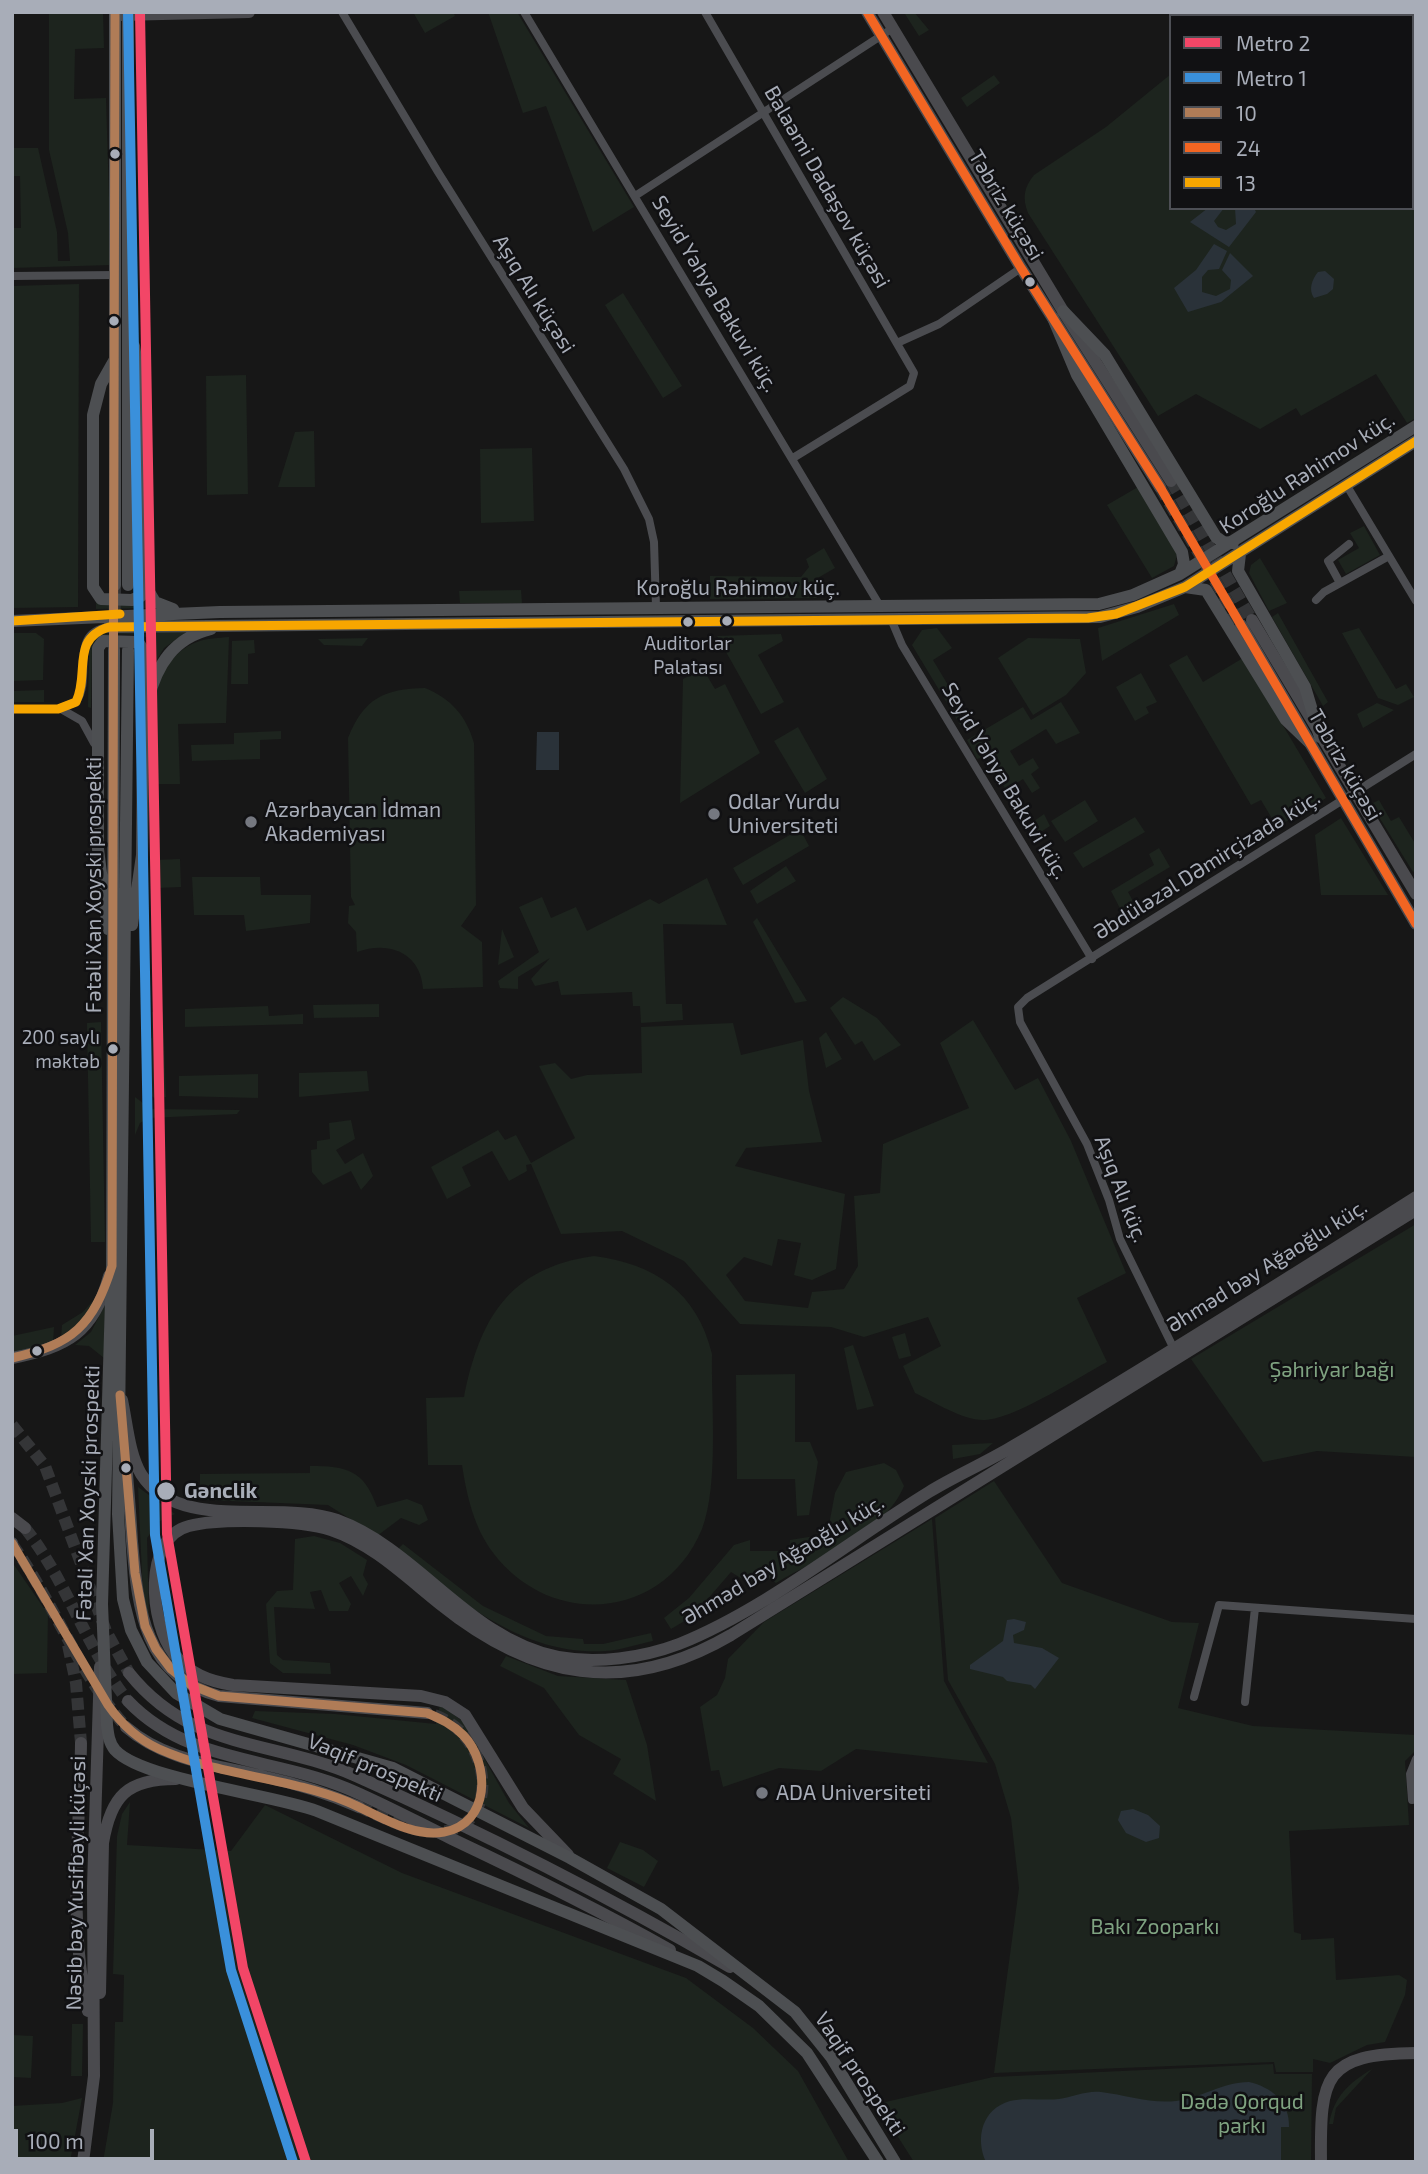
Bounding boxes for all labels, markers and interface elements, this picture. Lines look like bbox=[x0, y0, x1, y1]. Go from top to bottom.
legend bbox=[1169, 14, 1414, 210]
text: Metro 2 bbox=[1236, 30, 1310, 55]
text: Metro 1 bbox=[1236, 65, 1307, 90]
street label: Balaəmi Dadaşov küçəsi bbox=[759, 81, 895, 293]
text: 10 bbox=[1236, 100, 1257, 125]
text: 24 bbox=[1236, 135, 1261, 160]
street label: Təbriz küçəsi bbox=[963, 145, 1049, 265]
unlabelled marker bbox=[108, 147, 122, 161]
text: 13 bbox=[1236, 170, 1256, 195]
street label: Seyid Yəhya Bakuvi küç. bbox=[646, 191, 784, 397]
street label: Aşıq Alı küçəsi bbox=[488, 230, 580, 358]
unlabelled marker bbox=[1023, 275, 1037, 289]
unlabelled marker bbox=[107, 314, 121, 328]
street label: Koroğlu Rəhimov küç. bbox=[1215, 407, 1399, 539]
street label: Koroğlu Rəhimov küç. bbox=[636, 575, 840, 601]
unlabelled marker bbox=[720, 614, 734, 628]
marker: Auditorlar Palatası bbox=[681, 615, 695, 629]
place label: Auditorlar Palatası bbox=[644, 633, 732, 677]
street label: Seyid Yəhya Bakuvi küç. bbox=[936, 678, 1074, 884]
street label: Təbriz küçəsi bbox=[1303, 705, 1387, 825]
street label: Fətəli Xan Xoyski prospekti bbox=[81, 757, 107, 1013]
street label: Əbdüləzəl DƏmirçizadə küç. bbox=[1089, 785, 1325, 945]
place label: Odlar Yurdu Universiteti bbox=[728, 789, 840, 839]
place label: Azərbaycan İdman Akademiyası bbox=[265, 797, 441, 847]
marker: Odlar Yurdu Universiteti bbox=[706, 806, 722, 822]
marker: Azərbaycan İdman Akademiyası bbox=[243, 814, 259, 830]
place label: 200 saylı məktəb bbox=[22, 1027, 100, 1071]
marker: 200 saylı məktəb bbox=[106, 1042, 120, 1056]
street label: Aşıq Alı küç. bbox=[1089, 1132, 1153, 1246]
street label: Əhməd bəy Ağaoğlu küç. bbox=[1162, 1194, 1372, 1338]
unlabelled marker bbox=[30, 1344, 44, 1358]
park label: Şəhriyar bağı bbox=[1270, 1357, 1394, 1383]
street label: Fətəli Xan Xoyski prospekti bbox=[71, 1364, 105, 1622]
unlabelled marker bbox=[119, 1461, 133, 1475]
place label: Gənclik bbox=[184, 1478, 257, 1504]
marker: Gənclik bbox=[155, 1480, 177, 1502]
street label: Əhməd bəy Ağaoğlu küç. bbox=[677, 1490, 889, 1630]
street label: Vaqif prospekti bbox=[304, 1728, 446, 1808]
street label: Nəsib bəy Yusifbəyli küçəsi bbox=[61, 1755, 91, 2011]
place label: ADA Universiteti bbox=[776, 1780, 931, 1806]
marker: ADA Universiteti bbox=[754, 1785, 770, 1801]
park label: Bakı Zooparkı bbox=[1091, 1914, 1219, 1940]
street label: Vaqif prospekti bbox=[809, 2007, 911, 2141]
park label: Dədə Qorqud parkı bbox=[1180, 2089, 1304, 2139]
scale bar bbox=[18, 2114, 158, 2158]
text: 100 m bbox=[27, 2128, 84, 2153]

